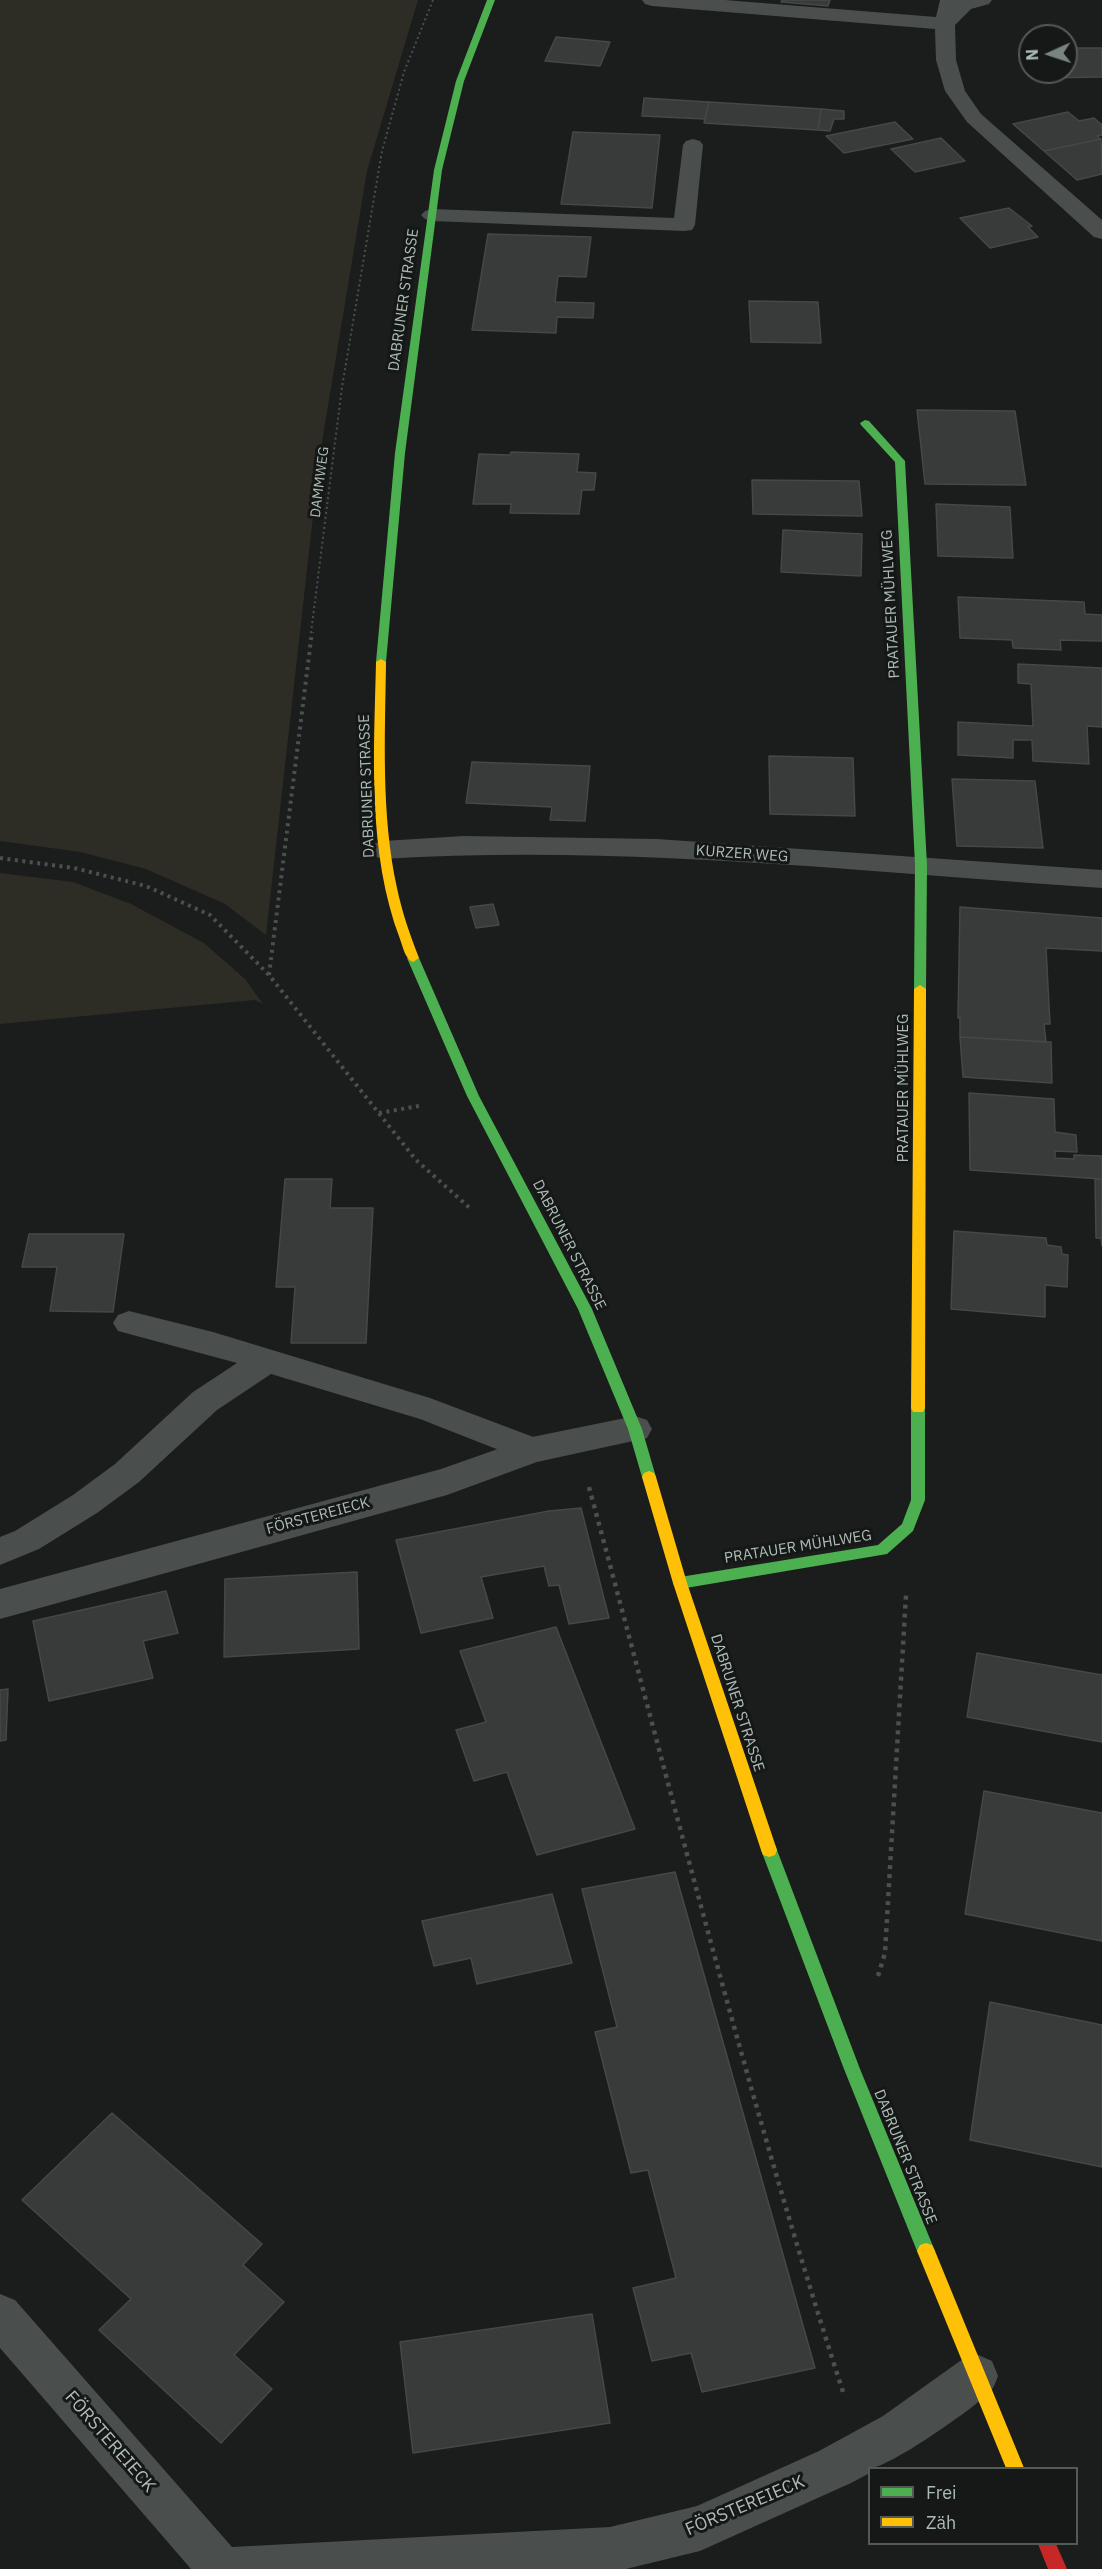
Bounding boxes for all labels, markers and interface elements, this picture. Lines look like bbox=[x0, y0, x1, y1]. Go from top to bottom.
north arrow bbox=[1018, 24, 1078, 84]
text: N bbox=[1022, 49, 1042, 61]
street label: DABRUNER STRASSE bbox=[385, 228, 423, 372]
street label: DAMMWEG bbox=[307, 446, 333, 518]
street label: PRATAUER MÜHLWEG bbox=[878, 529, 904, 679]
street label: DABRUNER STRASSE bbox=[355, 714, 379, 858]
street label: KURZER WEG bbox=[695, 842, 789, 866]
street label: PRATAUER MÜHLWEG bbox=[895, 1013, 913, 1163]
street label: DABRUNER STRASSE bbox=[528, 1177, 610, 1313]
street label: FÖRSTEREIECK bbox=[264, 1494, 372, 1538]
street label: PRATAUER MÜHLWEG bbox=[723, 1526, 873, 1568]
street label: DABRUNER STRASSE bbox=[706, 1632, 768, 1774]
street label: DABRUNER STRASSE bbox=[870, 2087, 940, 2227]
street label: FÖRSTEREIECK bbox=[60, 2387, 160, 2497]
legend bbox=[868, 2467, 1078, 2545]
street label: FÖRSTEREIECK bbox=[682, 2471, 808, 2541]
text: Frei bbox=[926, 2481, 957, 2504]
text: Zäh bbox=[926, 2511, 956, 2534]

